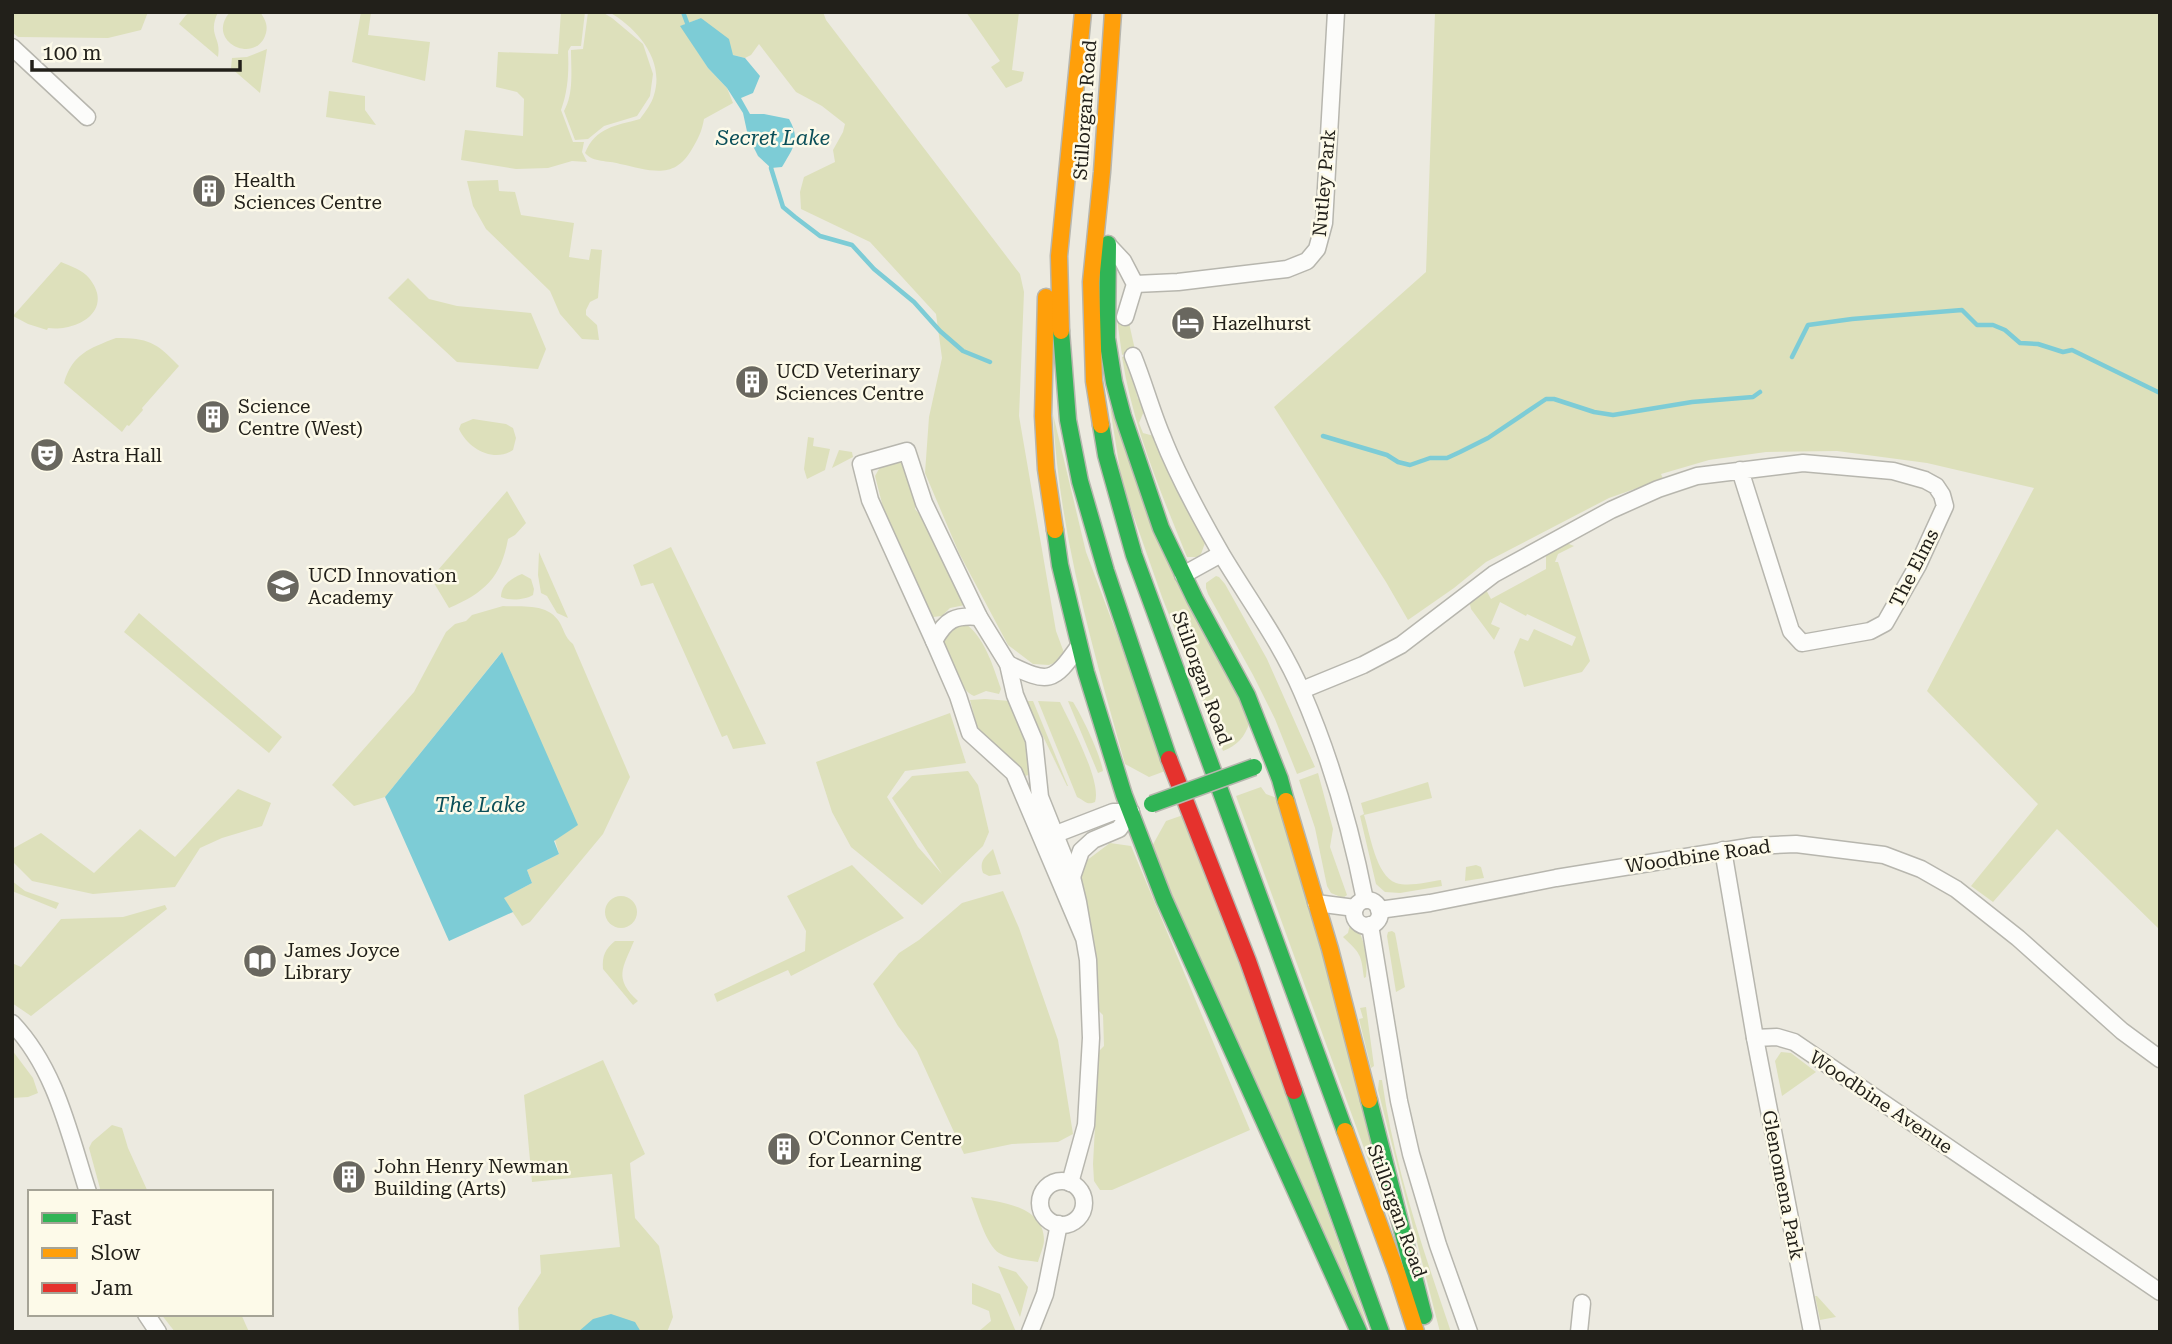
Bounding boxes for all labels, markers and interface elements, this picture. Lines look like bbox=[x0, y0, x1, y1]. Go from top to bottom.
scale bar bbox=[32, 28, 240, 72]
street label: Stillorgan Road bbox=[1069, 39, 1101, 181]
text: 100 m bbox=[42, 41, 102, 65]
water label: Secret Lake bbox=[715, 126, 830, 150]
street label: Nutley Park bbox=[1308, 128, 1340, 238]
place label: Health Sciences Centre bbox=[234, 169, 382, 214]
building icon: Health Sciences Centre bbox=[190, 172, 228, 210]
hotel icon: Hazelhurst bbox=[1169, 304, 1207, 342]
place label: Hazelhurst bbox=[1212, 312, 1311, 335]
place label: UCD Veterinary Sciences Centre bbox=[776, 360, 924, 405]
building icon: UCD Veterinary Sciences Centre bbox=[733, 363, 771, 401]
place label: Science Centre (West) bbox=[238, 395, 363, 440]
building icon: Science Centre (West) bbox=[194, 398, 232, 436]
theatre icon: Astra Hall bbox=[28, 436, 66, 474]
place label: Astra Hall bbox=[72, 444, 162, 467]
street label: The Elms bbox=[1885, 525, 1943, 611]
place label: UCD Innovation Academy bbox=[308, 564, 457, 609]
school or university icon: UCD Innovation Academy bbox=[264, 567, 302, 605]
street label: Stillorgan Road bbox=[1167, 608, 1237, 748]
water label: The Lake bbox=[435, 793, 525, 817]
street label: Woodbine Road bbox=[1624, 834, 1772, 878]
place label: James Joyce Library bbox=[284, 939, 400, 984]
library icon: James Joyce Library bbox=[241, 942, 279, 980]
street label: Woodbine Avenue bbox=[1805, 1046, 1957, 1158]
street label: Glenomena Park bbox=[1757, 1108, 1809, 1262]
place label: O'Connor Centre for Learning bbox=[808, 1127, 962, 1172]
building icon: O'Connor Centre for Learning bbox=[765, 1130, 803, 1168]
street label: Stillorgan Road bbox=[1362, 1141, 1432, 1281]
place label: John Henry Newman Building (Arts) bbox=[374, 1155, 569, 1200]
building icon: John Henry Newman Building (Arts) bbox=[330, 1158, 368, 1196]
legend bbox=[28, 1190, 273, 1316]
text: Fast bbox=[91, 1206, 132, 1230]
text: Slow bbox=[91, 1241, 141, 1265]
text: Jam bbox=[91, 1276, 133, 1300]

